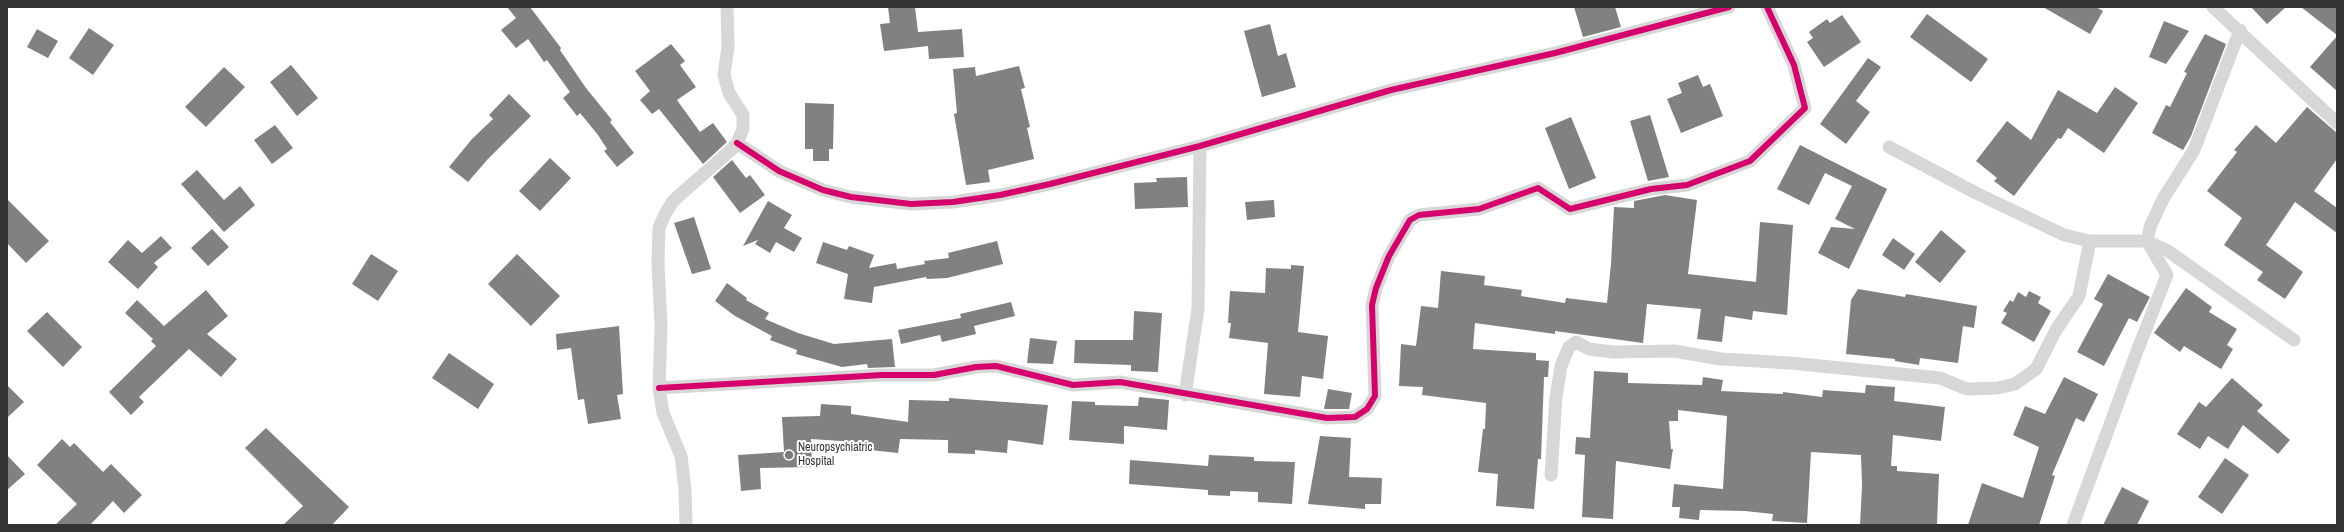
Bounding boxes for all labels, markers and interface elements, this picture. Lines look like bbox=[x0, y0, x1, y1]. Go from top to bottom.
place label: Neuropsychiatric Hospital bbox=[798, 441, 872, 469]
marker: Neuropsychiatric Hospital bbox=[783, 449, 795, 461]

